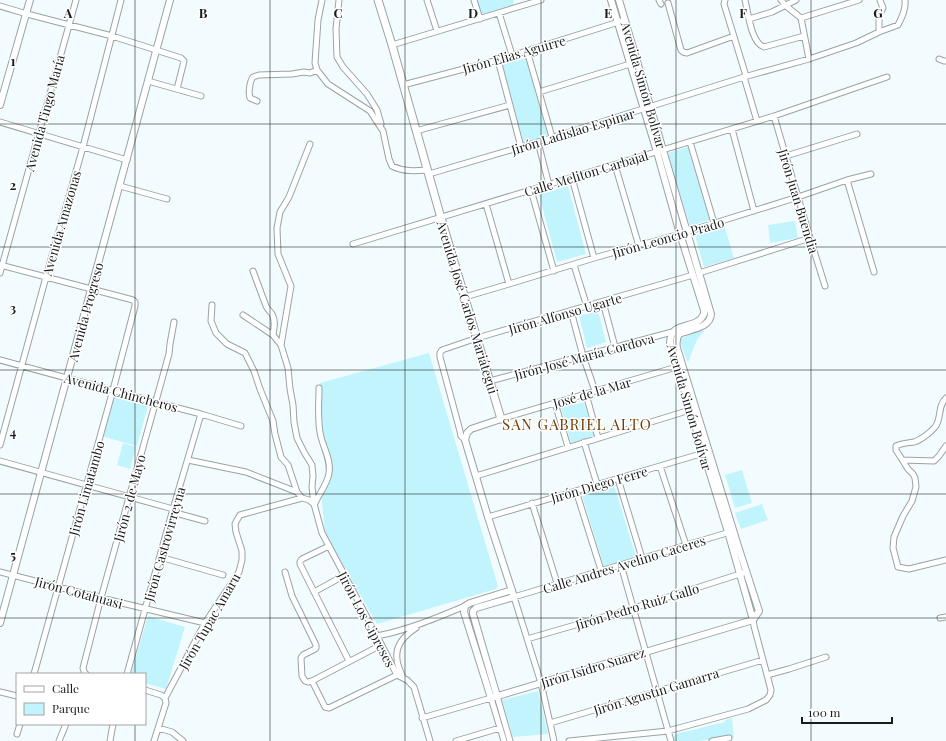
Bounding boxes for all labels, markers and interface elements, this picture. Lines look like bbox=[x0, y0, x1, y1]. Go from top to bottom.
text: A bbox=[63, 4, 73, 21]
text: B bbox=[199, 4, 208, 21]
text: C bbox=[333, 4, 343, 21]
text: D bbox=[468, 4, 478, 21]
text: E bbox=[604, 4, 612, 21]
text: F bbox=[739, 4, 747, 21]
text: G bbox=[873, 4, 883, 21]
street label: Avenida Simón Bolívar bbox=[617, 19, 670, 151]
street label: Jirón Elias Aguirre bbox=[460, 31, 568, 77]
text: 1 bbox=[11, 52, 16, 69]
street label: Avenida Tingo María bbox=[20, 52, 68, 174]
street label: Jirón Ladislao Espinar bbox=[508, 104, 637, 158]
street label: Calle Meliton Carbajal bbox=[522, 146, 650, 200]
street label: Jirón Juan Buendia bbox=[775, 146, 823, 256]
street label: Avenida Amazonas bbox=[38, 168, 84, 279]
text: 2 bbox=[10, 176, 17, 193]
street label: Jirón Leoncio Prado bbox=[609, 213, 726, 261]
street label: Avenida José Carlos Mariátegui bbox=[433, 217, 503, 396]
street label: Avenida Progreso bbox=[63, 261, 106, 364]
street label: Jirón Alfonso Ugarte bbox=[505, 289, 624, 338]
text: 3 bbox=[10, 299, 16, 316]
street label: Jirón José María Cordova bbox=[511, 329, 656, 383]
street label: Avenida Simón Bolívar bbox=[663, 341, 716, 473]
street label: Avenida Chincheros bbox=[61, 368, 180, 415]
street label: José de la Mar bbox=[550, 373, 633, 412]
district label: SAN GABRIEL ALTO bbox=[502, 414, 652, 434]
text: 4 bbox=[10, 423, 17, 440]
street label: Jirón Limatambo bbox=[64, 438, 108, 538]
street label: Jirón 2 de Mayo bbox=[109, 452, 149, 544]
street label: Jirón Diego Ferre bbox=[548, 462, 650, 506]
street label: Jirón Castrovirreyna bbox=[139, 484, 189, 604]
street label: Calle Andres Avelino Caceres bbox=[541, 531, 708, 597]
text: 5 bbox=[10, 546, 16, 563]
street label: Jirón Los Cipreses bbox=[334, 567, 399, 670]
street label: Jirón Tupac Amaru bbox=[174, 569, 244, 673]
street label: Jirón Cotahuasi bbox=[32, 572, 125, 612]
street label: Jirón Pedro Ruiz Gallo bbox=[572, 579, 701, 633]
street label: Jirón Isidro Suarez bbox=[538, 643, 647, 691]
street label: Jirón Agustín Gamarra bbox=[590, 664, 721, 719]
legend bbox=[16, 673, 146, 725]
text: Calle bbox=[52, 680, 79, 696]
scale bar bbox=[802, 699, 892, 725]
text: Parque bbox=[52, 700, 90, 716]
text: 100 m bbox=[808, 704, 841, 720]

